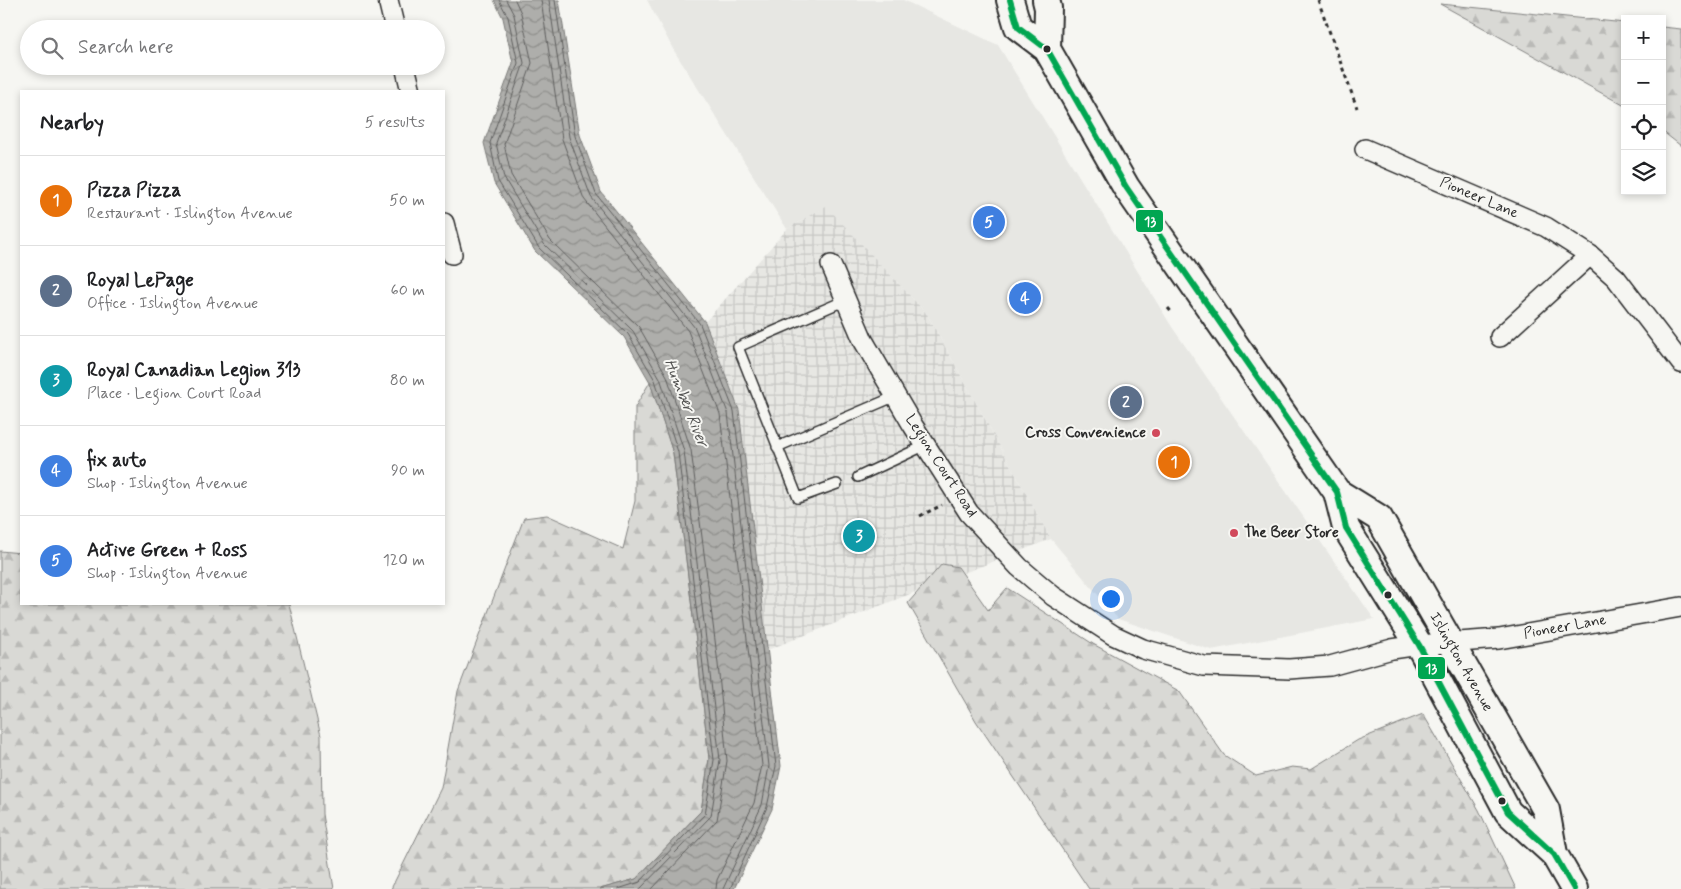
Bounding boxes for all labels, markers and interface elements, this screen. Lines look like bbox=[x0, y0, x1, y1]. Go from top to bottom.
map controls bbox=[1621, 15, 1666, 195]
button: + bbox=[1621, 15, 1666, 60]
search box bbox=[20, 20, 445, 75]
icon: search bbox=[38, 34, 66, 62]
text: Search here bbox=[78, 35, 174, 60]
unlabelled marker bbox=[1042, 44, 1052, 54]
button: − bbox=[1621, 60, 1666, 105]
button: locate bbox=[1621, 105, 1666, 150]
text: Nearby bbox=[40, 109, 104, 137]
text: 5 results bbox=[365, 112, 425, 133]
button: layers bbox=[1621, 150, 1666, 195]
street label: Pioneer Lane bbox=[1437, 172, 1521, 224]
text: Pizza Pizza bbox=[87, 178, 181, 203]
text: 1 bbox=[52, 190, 60, 211]
text: 50 m bbox=[389, 190, 425, 211]
text: Restaurant · Islington Avenue bbox=[87, 203, 293, 224]
pin: 5 bbox=[973, 203, 1005, 241]
line badge: 13 bbox=[1135, 209, 1164, 233]
text: 13 bbox=[1144, 213, 1156, 231]
text: Royal LePage bbox=[87, 268, 194, 293]
pin: 4 bbox=[1009, 279, 1041, 317]
text: 2 bbox=[52, 280, 60, 301]
text: 60 m bbox=[391, 280, 425, 301]
text: Office · Islington Avenue bbox=[87, 293, 258, 314]
water label: Humber River bbox=[659, 356, 714, 452]
text: Royal Canadian Legion 313 bbox=[87, 358, 300, 383]
text: 3 bbox=[52, 370, 60, 391]
text: 80 m bbox=[390, 370, 425, 391]
text: Place · Legion Court Road bbox=[87, 383, 261, 404]
pin: 2 bbox=[1110, 383, 1142, 421]
street label: Legion Court Road bbox=[899, 411, 982, 522]
place label: Cross Convenience bbox=[1025, 423, 1146, 443]
marker: Cross Convenience bbox=[1150, 427, 1162, 439]
pin: 1 bbox=[1158, 443, 1190, 481]
text: fix auto bbox=[87, 448, 146, 473]
text: 4 bbox=[51, 460, 61, 481]
text: 90 m bbox=[391, 460, 425, 481]
text: Shop · Islington Avenue bbox=[87, 473, 248, 494]
pin: 3 bbox=[843, 517, 875, 555]
place label: The Beer Store bbox=[1244, 523, 1339, 543]
marker: The Beer Store bbox=[1228, 527, 1240, 539]
text: Active Green + Ross bbox=[87, 538, 247, 563]
text: 5 bbox=[51, 550, 61, 571]
text: 120 m bbox=[383, 550, 425, 571]
text: Shop · Islington Avenue bbox=[87, 563, 248, 584]
your location bbox=[1098, 586, 1124, 612]
unlabelled marker bbox=[1383, 590, 1393, 600]
street label: Islington Avenue bbox=[1424, 609, 1498, 716]
street label: Pioneer Lane bbox=[1522, 610, 1608, 644]
line badge: 13 bbox=[1417, 656, 1446, 680]
text: 13 bbox=[1425, 660, 1437, 678]
unlabelled marker bbox=[1497, 796, 1507, 806]

